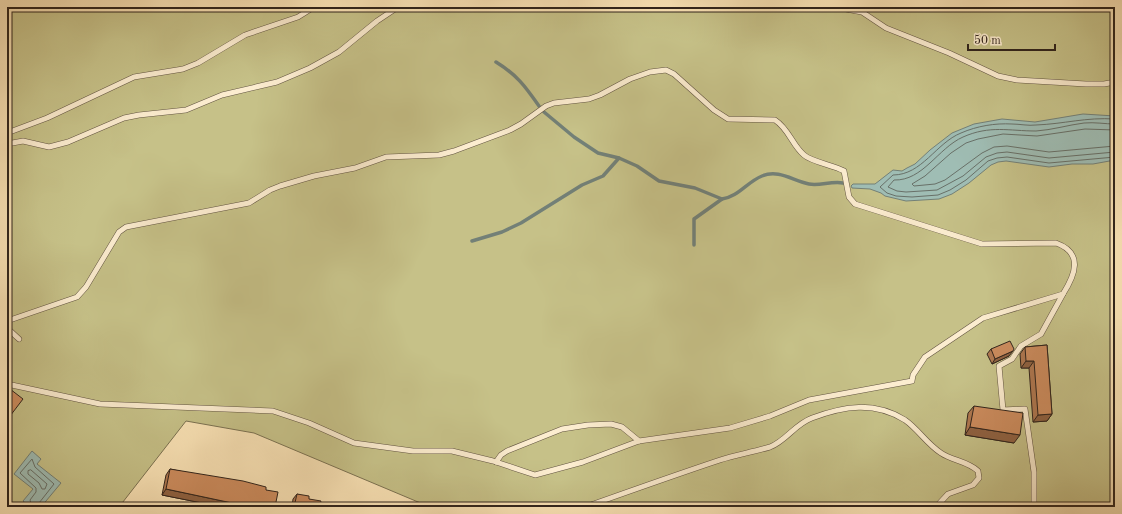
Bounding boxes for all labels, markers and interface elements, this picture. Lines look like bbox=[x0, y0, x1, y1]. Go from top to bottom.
scale bar bbox=[968, 26, 1055, 52]
text: 50 m bbox=[974, 34, 1001, 47]

